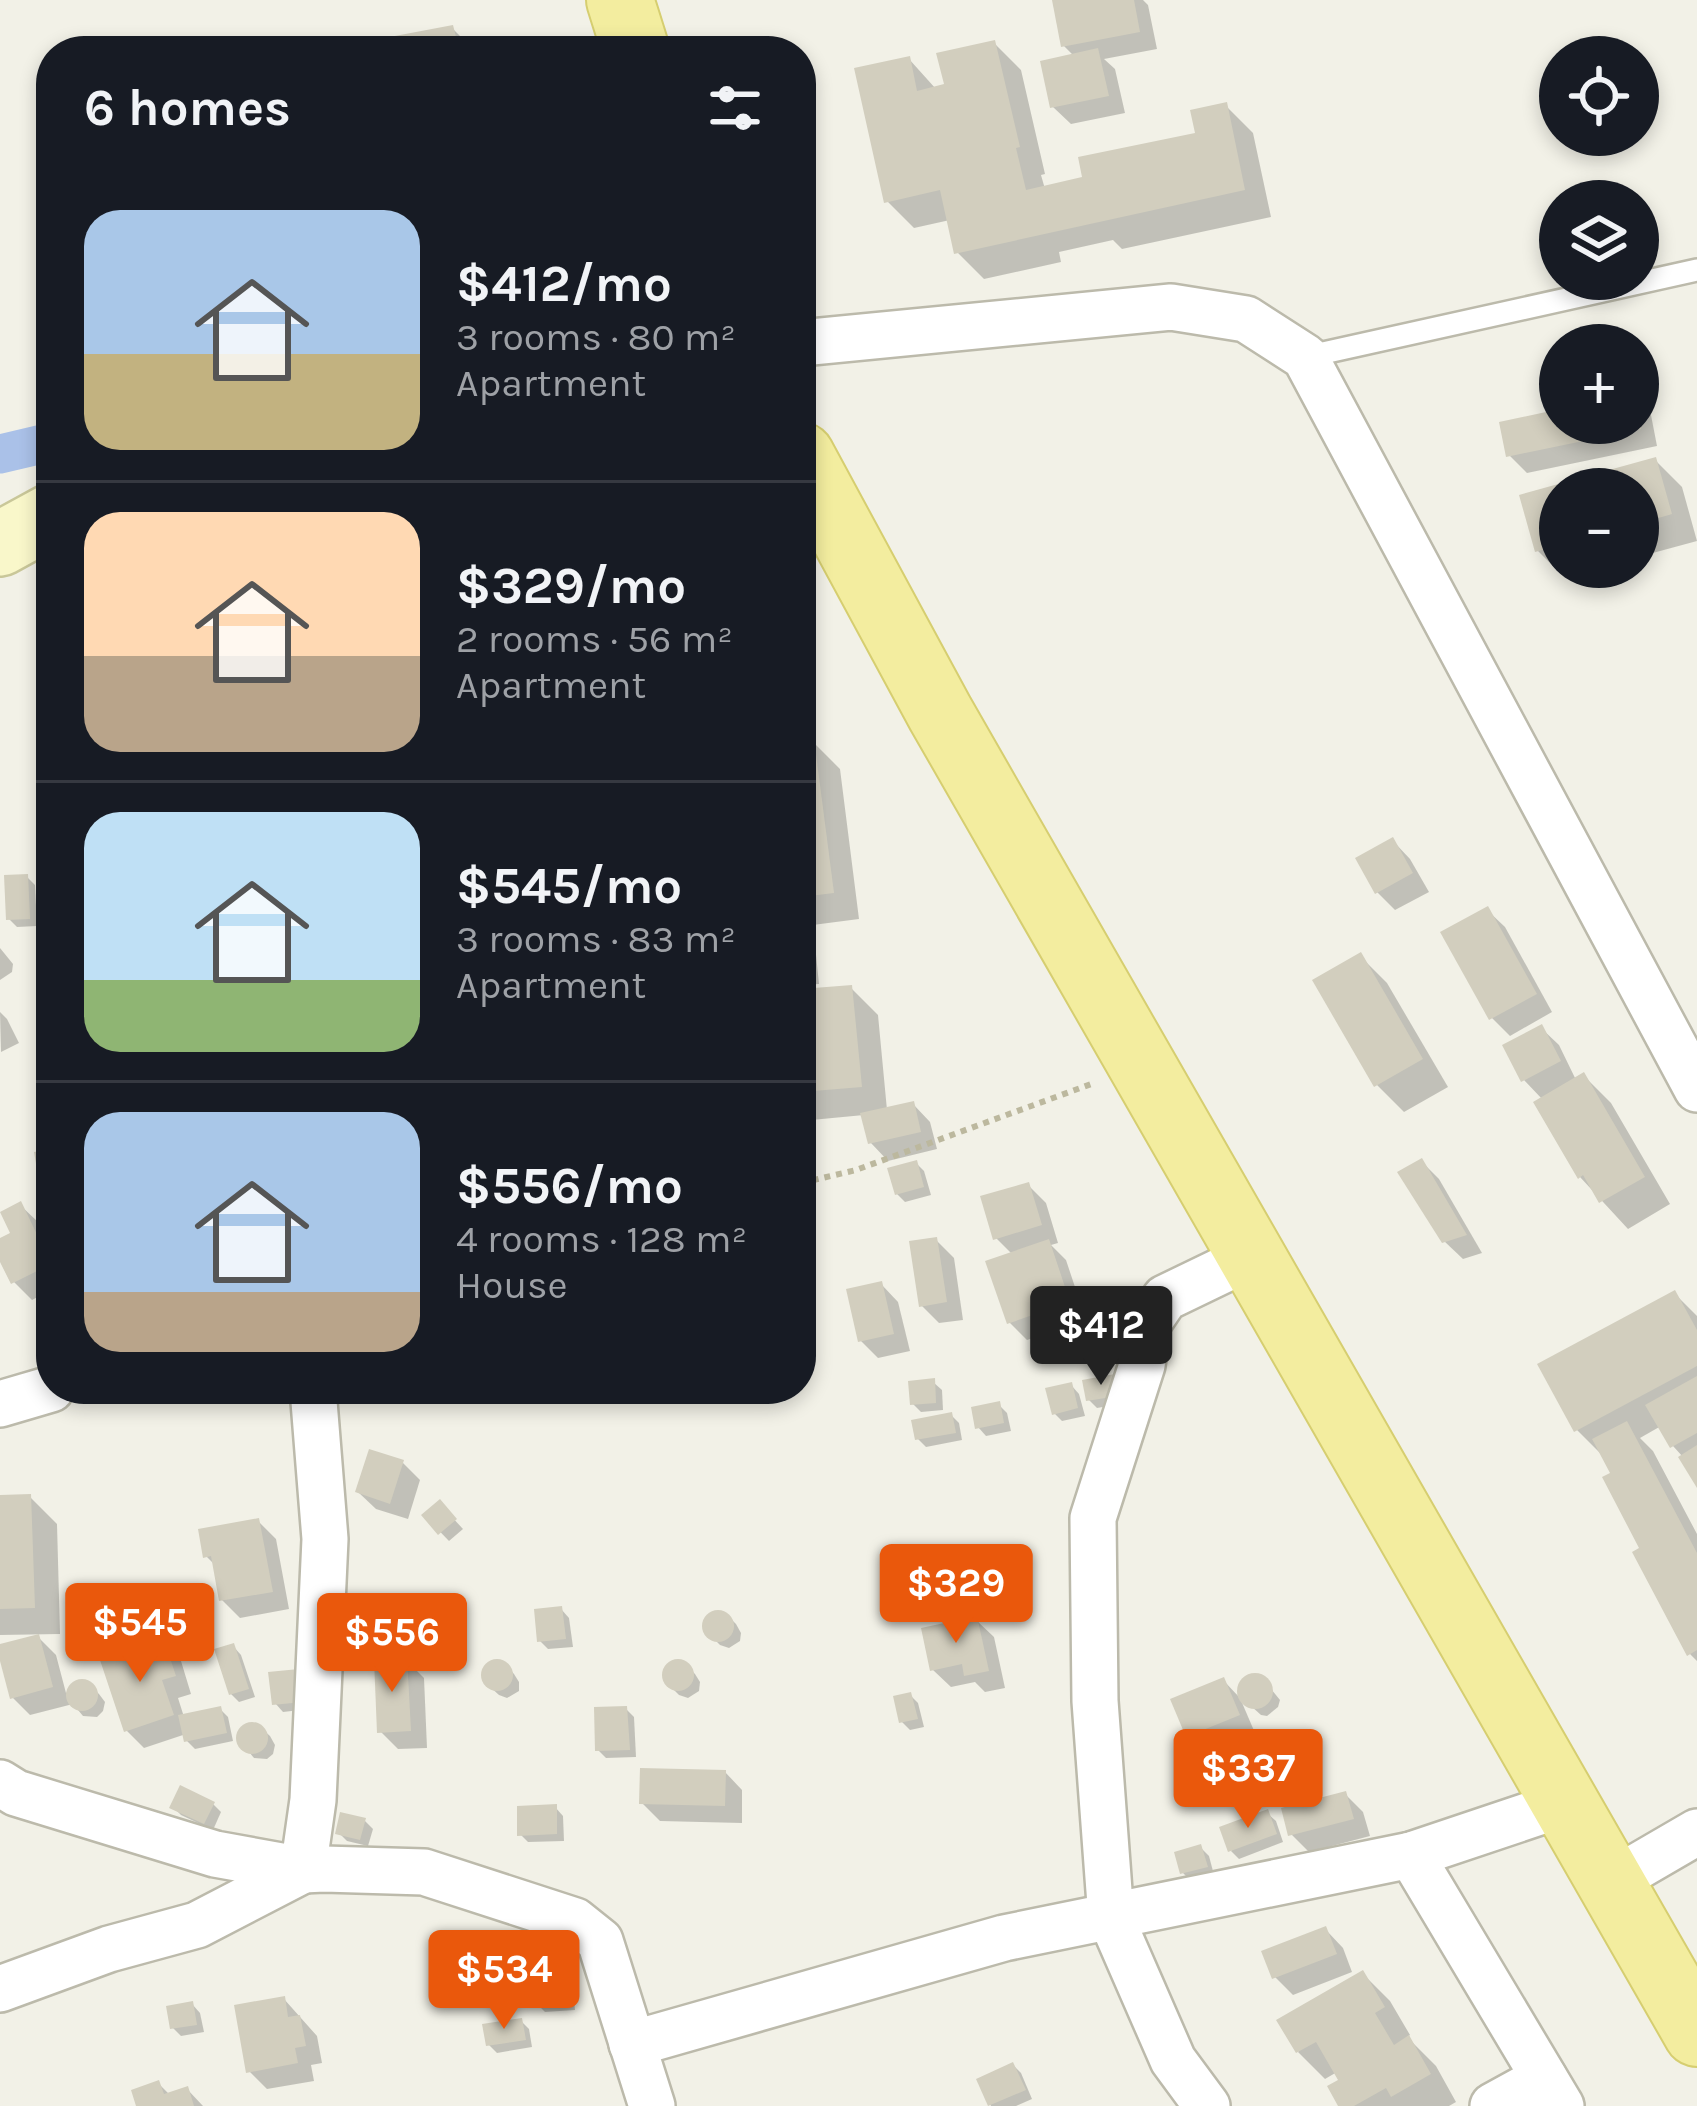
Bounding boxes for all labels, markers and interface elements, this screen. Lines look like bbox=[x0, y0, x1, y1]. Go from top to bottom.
map controls bbox=[1539, 36, 1659, 588]
button: locate bbox=[1539, 36, 1659, 156]
icon: filters bbox=[702, 75, 768, 141]
text: 6 homes bbox=[84, 78, 291, 138]
button: layers bbox=[1539, 180, 1659, 300]
text: $412/mo bbox=[456, 254, 672, 314]
icon: home bbox=[180, 258, 324, 402]
text: 3 rooms · 80 m² bbox=[456, 314, 736, 360]
button: + bbox=[1539, 324, 1659, 444]
text: Apartment bbox=[456, 360, 646, 406]
button: − bbox=[1539, 468, 1659, 588]
text: $329/mo bbox=[456, 556, 686, 616]
icon: home bbox=[180, 560, 324, 704]
text: 2 rooms · 56 m² bbox=[456, 616, 733, 662]
text: Apartment bbox=[456, 662, 646, 708]
text: $545/mo bbox=[456, 856, 682, 916]
icon: home bbox=[180, 860, 324, 1004]
text: 3 rooms · 83 m² bbox=[456, 916, 736, 962]
text: Apartment bbox=[456, 962, 646, 1008]
text: $556/mo bbox=[456, 1156, 683, 1216]
icon: home bbox=[180, 1160, 324, 1304]
text: 4 rooms · 128 m² bbox=[456, 1216, 747, 1262]
text: House bbox=[456, 1262, 568, 1308]
pin: $412 bbox=[1030, 1286, 1172, 1388]
text: $412 bbox=[1057, 1302, 1145, 1348]
pin: $329 bbox=[885, 1544, 1027, 1646]
text: $329 bbox=[907, 1560, 1005, 1606]
pin: $545 bbox=[69, 1583, 211, 1685]
pin: $556 bbox=[321, 1593, 463, 1695]
text: $545 bbox=[92, 1599, 188, 1645]
text: $556 bbox=[344, 1609, 440, 1655]
pin: $337 bbox=[1177, 1729, 1319, 1831]
text: $337 bbox=[1201, 1745, 1295, 1791]
pin: $534 bbox=[433, 1930, 575, 2032]
text: $534 bbox=[455, 1946, 553, 1992]

